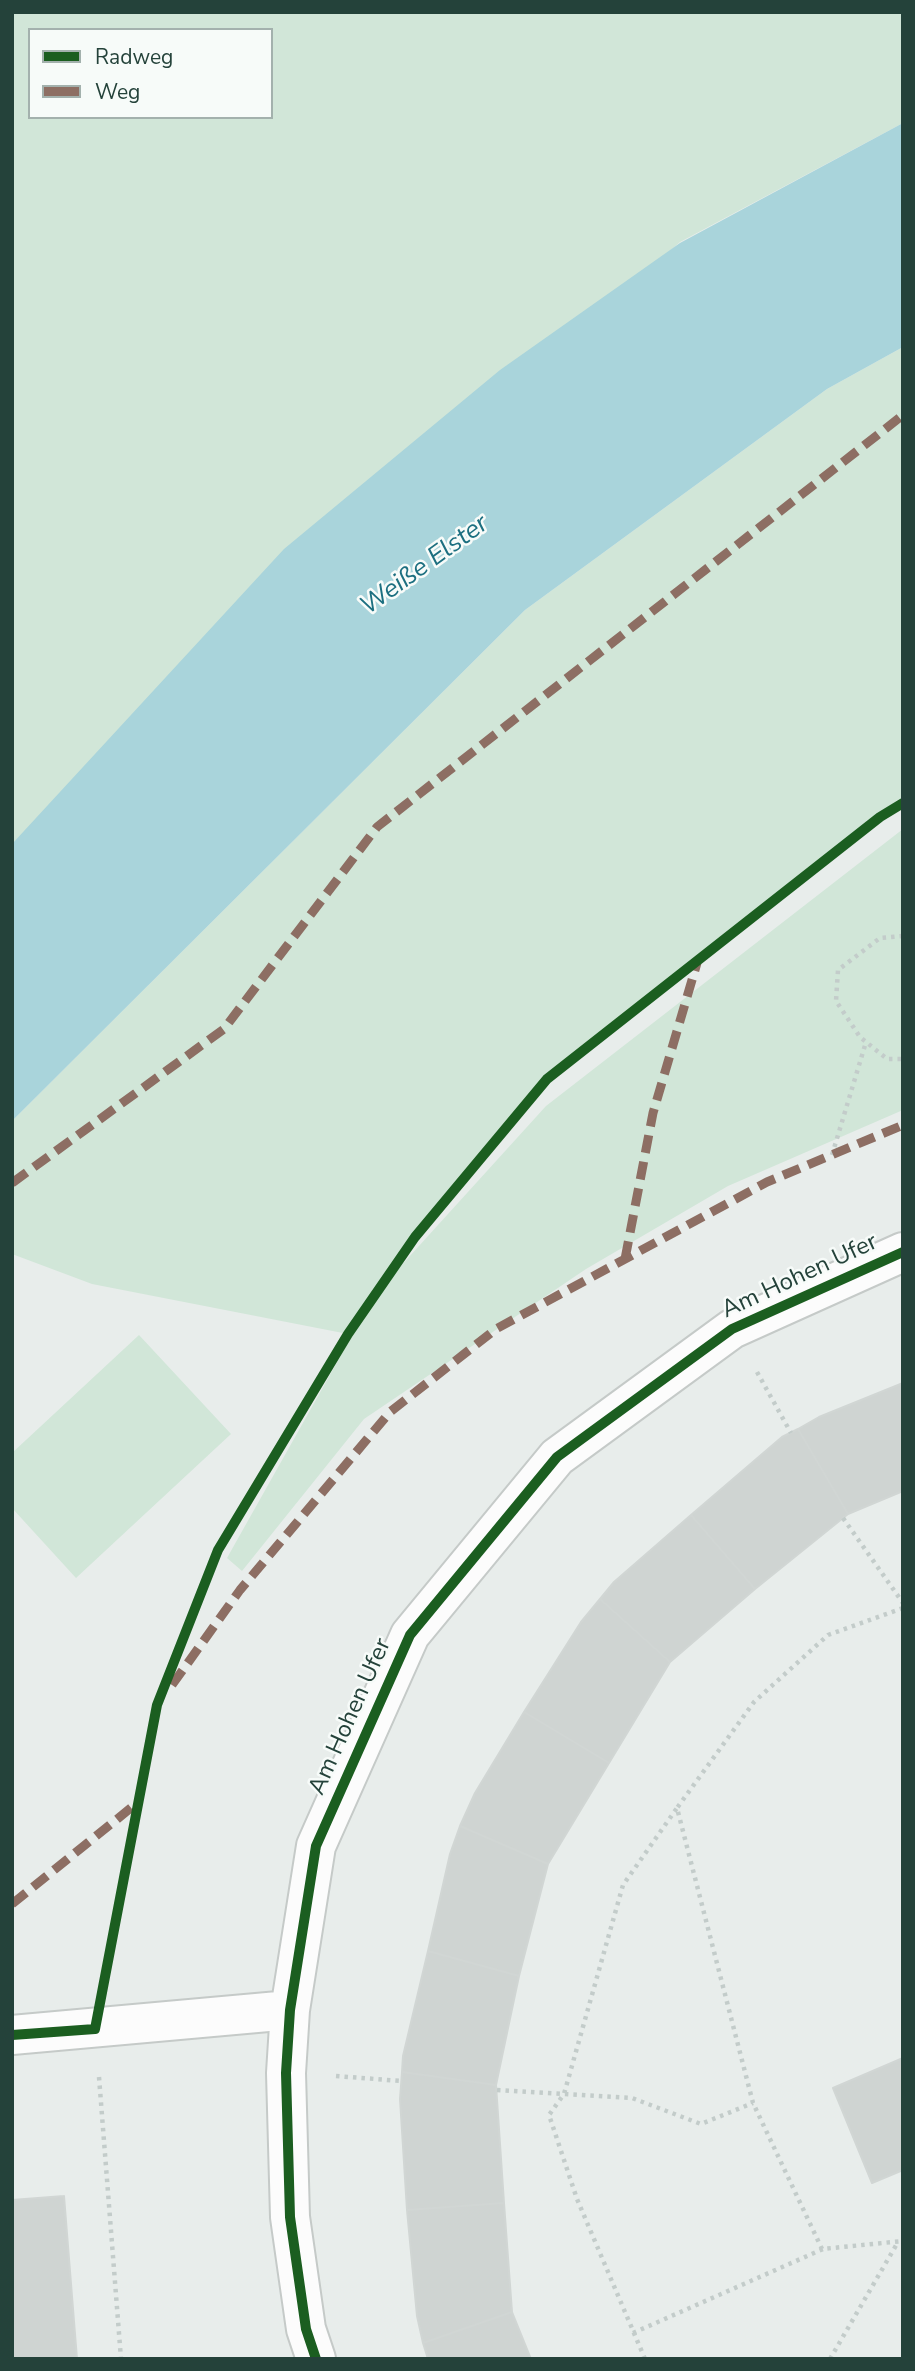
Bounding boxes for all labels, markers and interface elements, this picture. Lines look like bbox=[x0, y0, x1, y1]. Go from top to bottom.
legend bbox=[28, 28, 273, 119]
text: Radweg bbox=[95, 43, 173, 71]
text: Weg bbox=[95, 78, 140, 106]
water label: Weiße Elster bbox=[355, 509, 495, 623]
street label: Am Hohen Ufer bbox=[718, 1228, 882, 1326]
street label: Am Hohen Ufer bbox=[304, 1634, 398, 1800]

